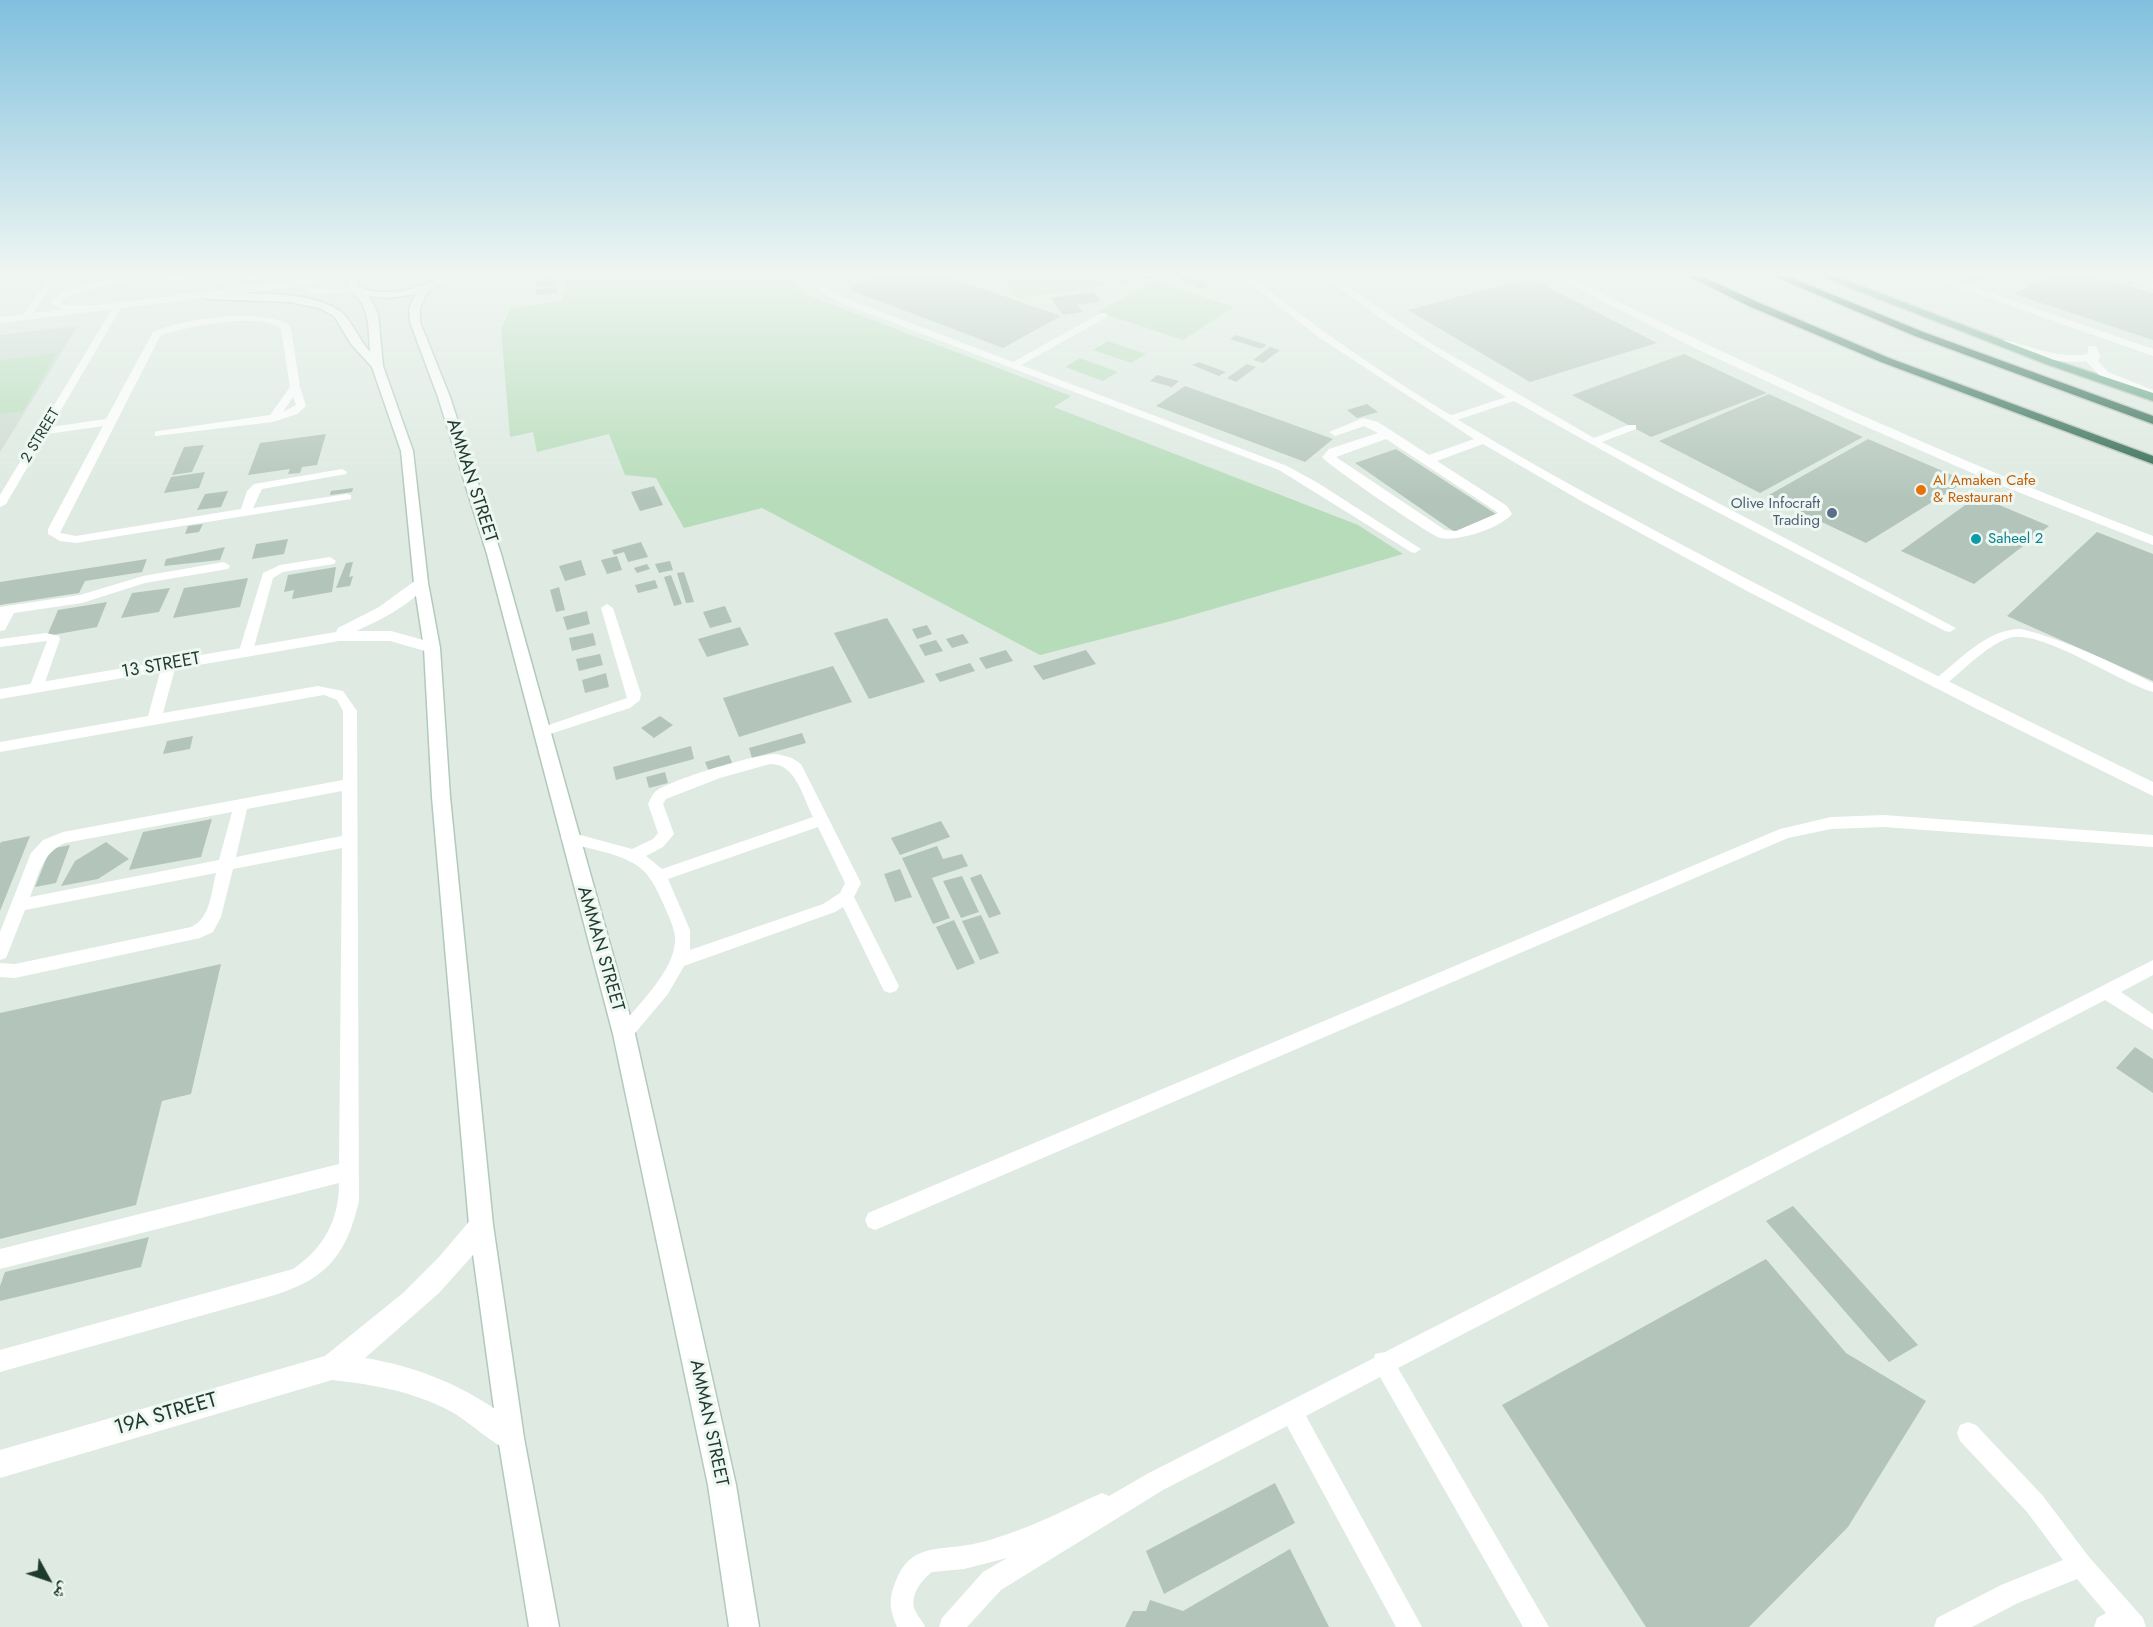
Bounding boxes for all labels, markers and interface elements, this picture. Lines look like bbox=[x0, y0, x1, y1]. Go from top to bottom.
street label: 2 STREET bbox=[18, 406, 64, 466]
street label: AMMAN STREET bbox=[441, 416, 501, 546]
place label: Al Amaken Cafe & Restaurant bbox=[1933, 472, 2036, 507]
marker: Al Amaken Cafe & Restaurant bbox=[1914, 483, 1928, 497]
place label: Olive Infocraft Trading bbox=[1731, 495, 1820, 530]
marker: Olive Infocraft Trading bbox=[1825, 506, 1839, 520]
place label: Saheel 2 bbox=[1988, 530, 2043, 548]
marker: Saheel 2 bbox=[1969, 532, 1983, 546]
street label: 13 STREET bbox=[120, 648, 202, 684]
street label: AMMAN STREET bbox=[572, 884, 628, 1014]
street label: AMMAN STREET bbox=[684, 1358, 732, 1488]
street label: 19A STREET bbox=[112, 1388, 220, 1442]
north arrow bbox=[18, 1549, 78, 1609]
text: ش bbox=[48, 1577, 76, 1605]

